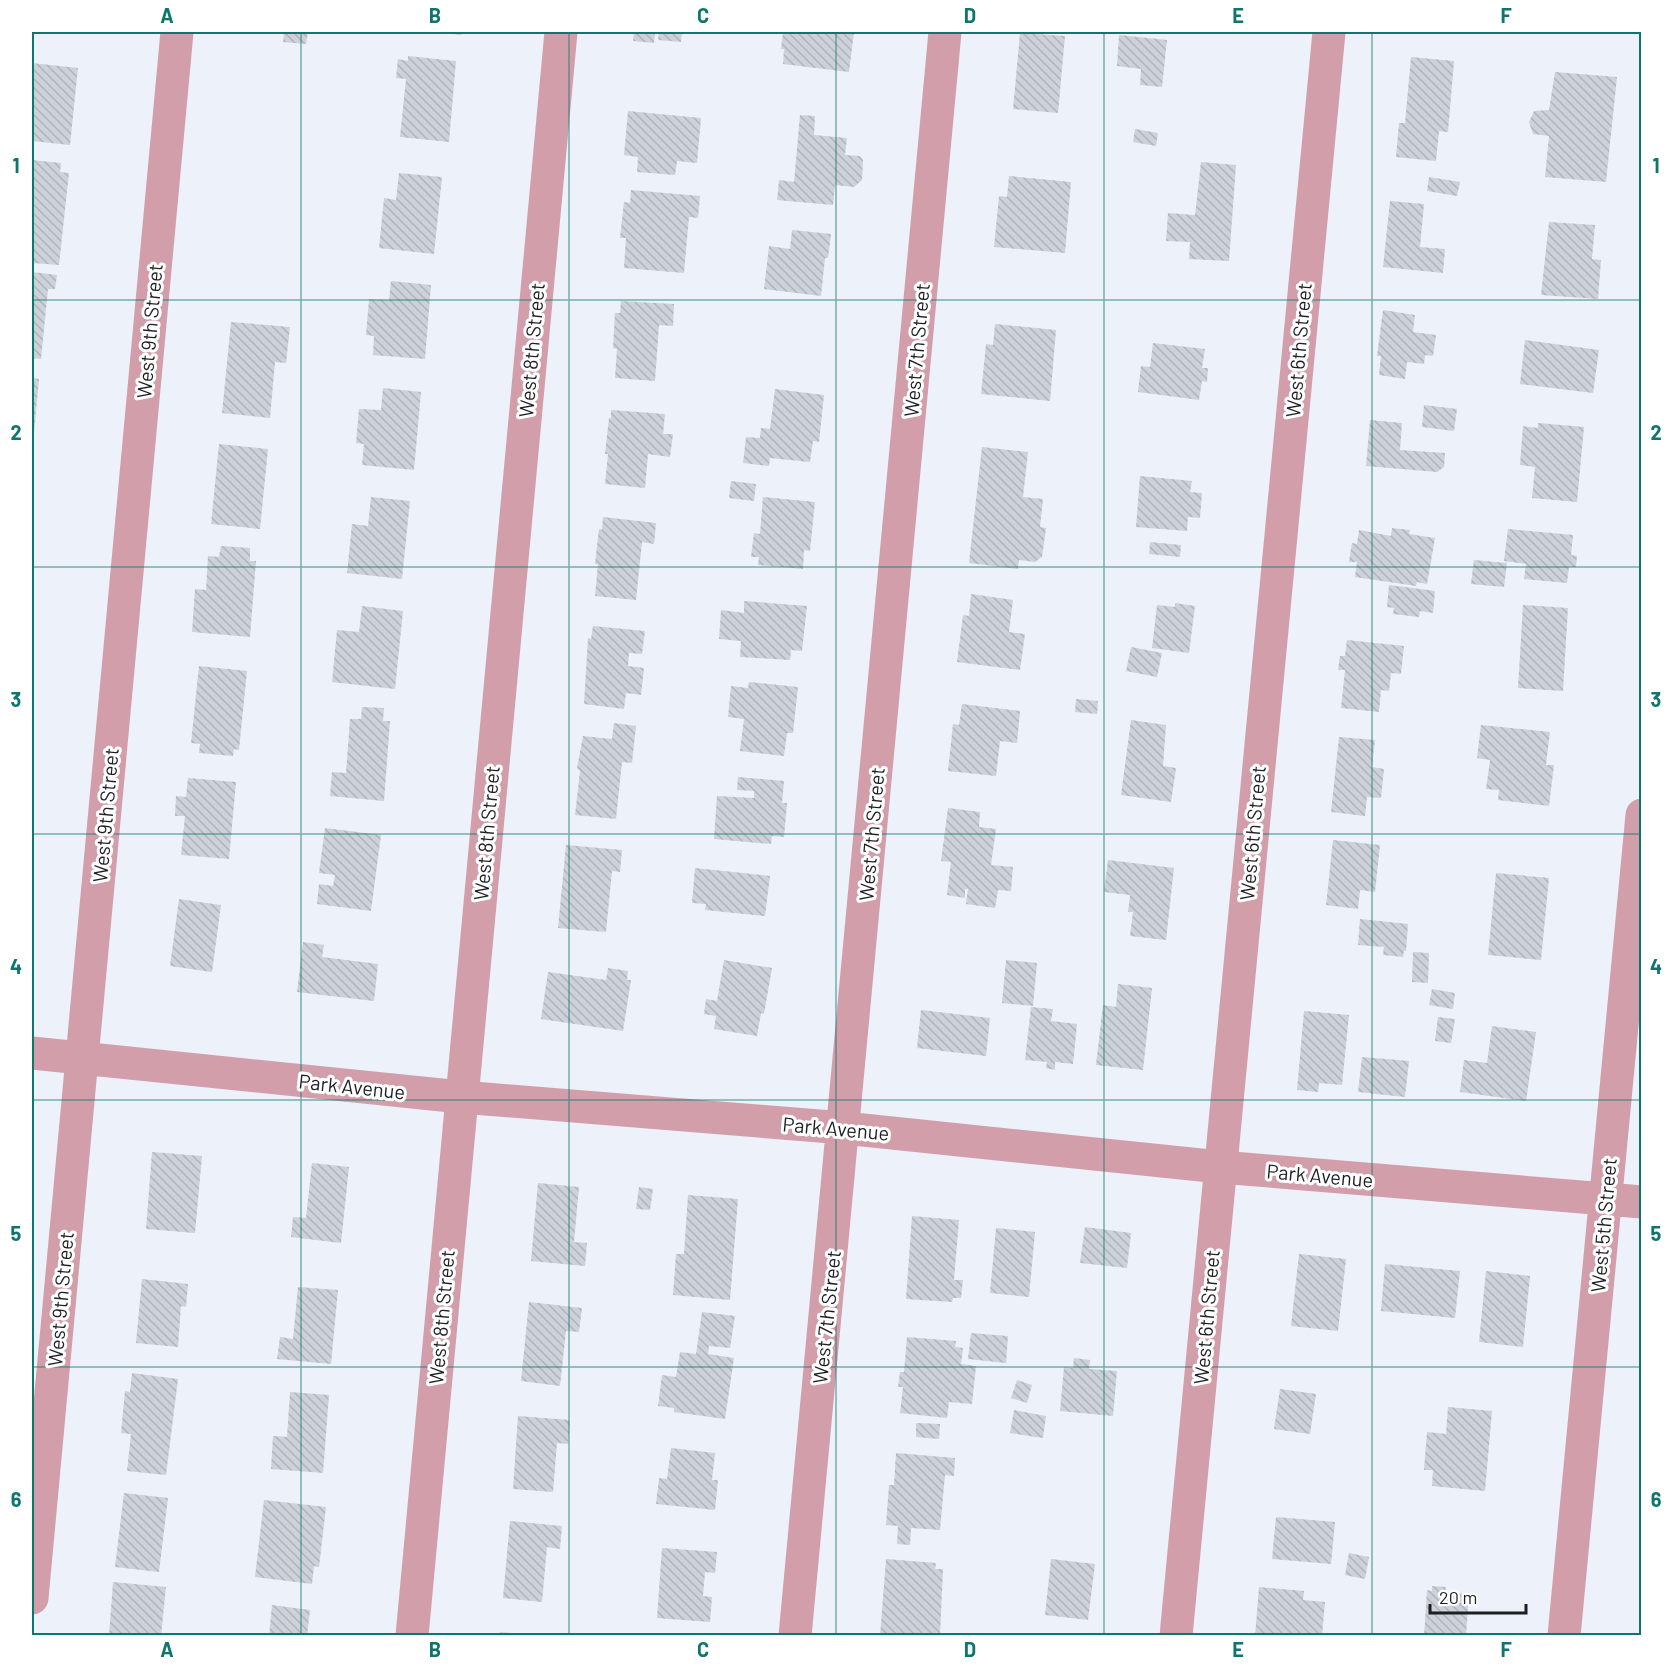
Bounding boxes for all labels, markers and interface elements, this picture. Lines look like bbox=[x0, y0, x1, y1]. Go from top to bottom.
text: A bbox=[160, 3, 174, 27]
text: B bbox=[429, 3, 441, 27]
text: C bbox=[697, 3, 709, 27]
text: D bbox=[964, 3, 976, 27]
text: E bbox=[1232, 3, 1244, 27]
text: F bbox=[1500, 3, 1512, 27]
text: 1 bbox=[12, 153, 20, 177]
text: 1 bbox=[1652, 153, 1660, 177]
street label: West 9th Street bbox=[131, 263, 167, 399]
street label: West 8th Street bbox=[513, 282, 549, 418]
street label: West 7th Street bbox=[898, 282, 934, 418]
street label: West 6th Street bbox=[1280, 282, 1316, 418]
text: 2 bbox=[10, 420, 22, 444]
text: 2 bbox=[1650, 420, 1662, 444]
text: 3 bbox=[11, 687, 21, 711]
text: 3 bbox=[1651, 687, 1661, 711]
street label: West 9th Street bbox=[87, 747, 123, 883]
street label: West 8th Street bbox=[468, 765, 504, 901]
street label: West 6th Street bbox=[1234, 765, 1270, 901]
street label: West 7th Street bbox=[853, 766, 889, 902]
text: 4 bbox=[10, 954, 22, 978]
text: 4 bbox=[1650, 954, 1662, 978]
street label: Park Avenue bbox=[298, 1068, 406, 1104]
street label: Park Avenue bbox=[782, 1111, 890, 1145]
street label: West 5th Street bbox=[1585, 1157, 1621, 1293]
street label: Park Avenue bbox=[1266, 1158, 1374, 1192]
text: 5 bbox=[11, 1221, 22, 1245]
text: 5 bbox=[1651, 1221, 1662, 1245]
street label: West 9th Street bbox=[42, 1231, 78, 1367]
street label: West 8th Street bbox=[423, 1249, 459, 1385]
street label: West 7th Street bbox=[807, 1249, 845, 1385]
street label: West 6th Street bbox=[1188, 1249, 1224, 1385]
text: 6 bbox=[11, 1487, 22, 1511]
text: 6 bbox=[1651, 1487, 1662, 1511]
scale bar bbox=[1430, 1577, 1526, 1615]
text: 20 m bbox=[1439, 1586, 1477, 1608]
text: A bbox=[160, 1637, 174, 1661]
text: B bbox=[429, 1637, 441, 1661]
text: C bbox=[697, 1637, 709, 1661]
text: D bbox=[964, 1637, 976, 1661]
text: E bbox=[1232, 1637, 1244, 1661]
text: F bbox=[1500, 1637, 1512, 1661]

